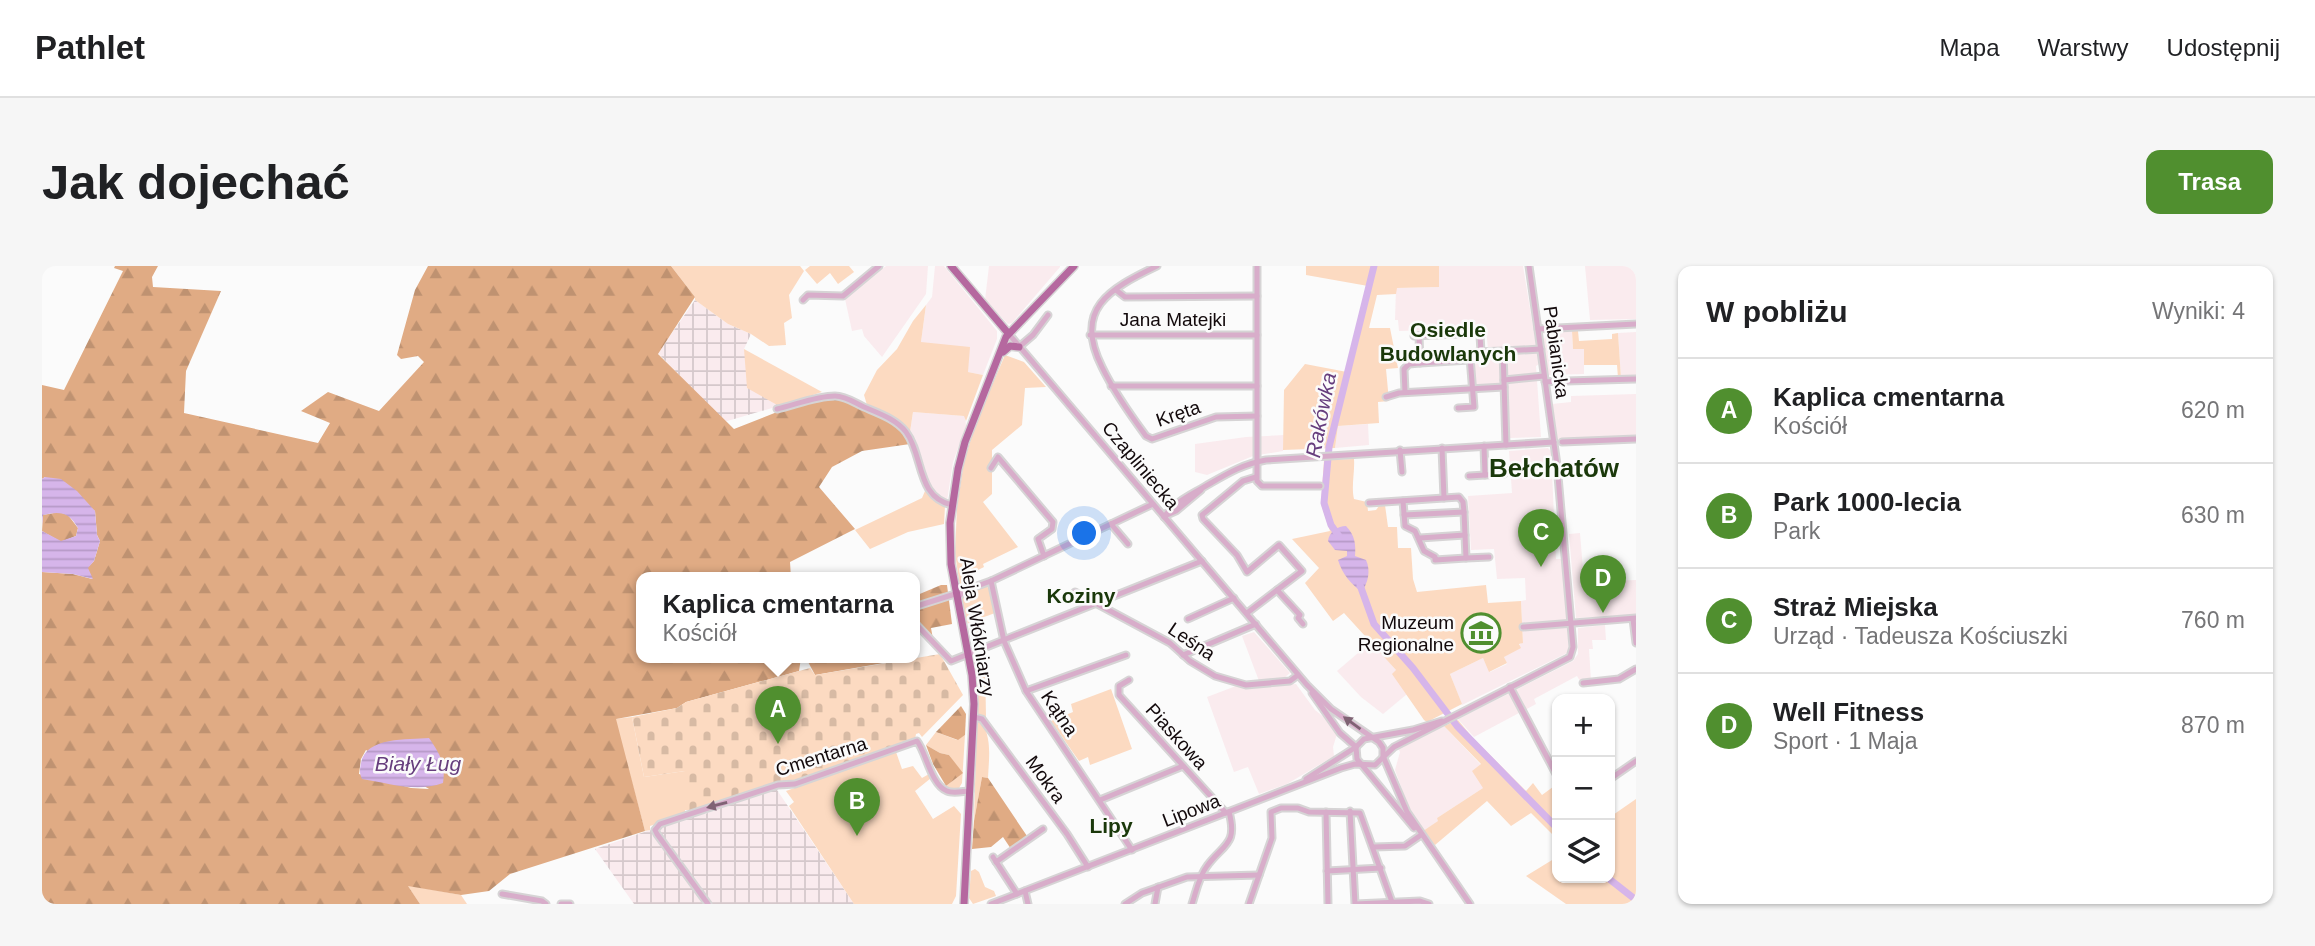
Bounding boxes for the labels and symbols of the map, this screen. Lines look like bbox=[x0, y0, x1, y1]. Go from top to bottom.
street label: Pabianicka bbox=[1540, 305, 1573, 400]
street label: Jana Matejki bbox=[1120, 309, 1226, 330]
district label: Osiedle Budowlanych bbox=[1380, 318, 1516, 365]
water label: Rakówka bbox=[1301, 370, 1340, 459]
street label: Kręta bbox=[1153, 396, 1203, 431]
street label: Czapliniecka bbox=[1098, 417, 1184, 514]
district label: Bełchatów bbox=[1489, 453, 1620, 483]
pin: C bbox=[1518, 509, 1564, 567]
your location bbox=[1067, 516, 1101, 550]
pin: D bbox=[1580, 555, 1626, 613]
street label: Aleja Włókniarzy bbox=[956, 556, 999, 699]
district label: Koziny bbox=[1047, 584, 1116, 607]
place label: Muzeum Regionalne bbox=[1358, 612, 1454, 655]
museum icon: Muzeum Regionalne bbox=[1460, 612, 1502, 654]
street label: Leśna bbox=[1164, 618, 1219, 665]
pin: A bbox=[755, 686, 801, 744]
street label: Kątna bbox=[1037, 687, 1082, 740]
street label: Piaskowa bbox=[1142, 699, 1212, 774]
one-way arrow bbox=[1343, 716, 1361, 730]
street label: Cmentarna bbox=[773, 733, 870, 780]
water label: Biały Ług bbox=[375, 752, 462, 775]
street label: Mokra bbox=[1022, 752, 1070, 807]
pin: B bbox=[834, 778, 880, 836]
street label: Lipowa bbox=[1159, 790, 1223, 831]
one-way arrow bbox=[706, 801, 727, 811]
district label: Lipy bbox=[1089, 814, 1133, 837]

